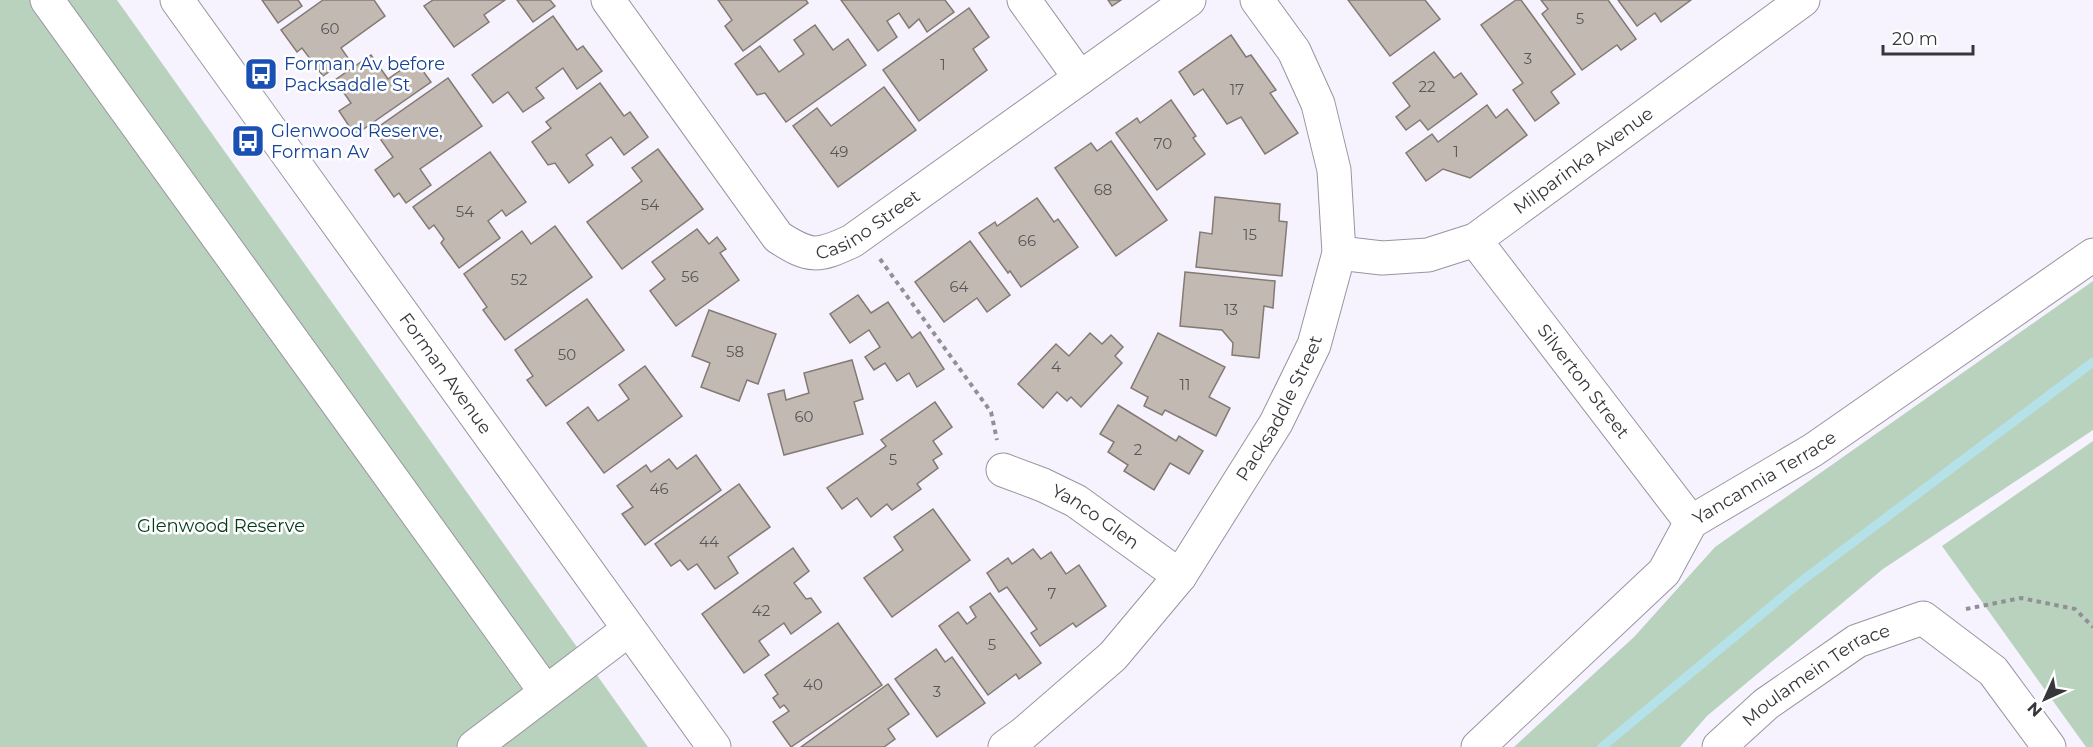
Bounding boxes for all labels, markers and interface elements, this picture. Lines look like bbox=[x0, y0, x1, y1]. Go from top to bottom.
house number: 5 bbox=[1576, 9, 1584, 28]
scale bar bbox=[1883, 18, 1973, 56]
house number: 60 bbox=[320, 19, 340, 38]
text: 20 m bbox=[1892, 28, 1938, 50]
house number: 3 bbox=[1524, 49, 1532, 68]
place label: Forman Av before Packsaddle St bbox=[284, 53, 445, 96]
house number: 1 bbox=[940, 55, 946, 74]
bus stop icon: Forman Av before Packsaddle St bbox=[243, 56, 279, 92]
house number: 22 bbox=[1418, 77, 1436, 96]
house number: 17 bbox=[1230, 80, 1244, 99]
street label: Milparinka Avenue bbox=[1509, 102, 1658, 219]
place label: Glenwood Reserve, Forman Av bbox=[271, 120, 443, 163]
bus stop icon: Glenwood Reserve, Forman Av bbox=[230, 123, 266, 159]
house number: 70 bbox=[1154, 134, 1172, 153]
house number: 49 bbox=[830, 142, 848, 161]
house number: 1 bbox=[1453, 142, 1459, 161]
house number: 68 bbox=[1094, 180, 1112, 199]
street label: Casino Street bbox=[814, 185, 924, 264]
house number: 54 bbox=[641, 195, 659, 214]
house number: 54 bbox=[456, 202, 474, 221]
house number: 15 bbox=[1243, 225, 1257, 244]
house number: 66 bbox=[1018, 231, 1036, 250]
house number: 56 bbox=[681, 267, 699, 286]
house number: 52 bbox=[511, 270, 527, 289]
house number: 64 bbox=[949, 277, 969, 296]
house number: 13 bbox=[1224, 300, 1238, 319]
street label: Forman Avenue bbox=[395, 309, 497, 439]
street label: Silverton Street bbox=[1532, 320, 1634, 443]
street label: Packsaddle Street bbox=[1231, 333, 1327, 485]
house number: 58 bbox=[726, 342, 744, 361]
house number: 50 bbox=[558, 345, 576, 364]
house number: 4 bbox=[1051, 357, 1061, 376]
house number: 11 bbox=[1180, 375, 1190, 394]
house number: 60 bbox=[794, 407, 814, 426]
street label: Yancannia Terrace bbox=[1689, 426, 1841, 529]
house number: 2 bbox=[1134, 440, 1142, 459]
house number: 5 bbox=[889, 450, 897, 469]
house number: 46 bbox=[649, 479, 669, 498]
street label: Yanco Glen bbox=[1048, 480, 1143, 554]
park label: Glenwood Reserve bbox=[137, 515, 305, 537]
house number: 44 bbox=[699, 532, 719, 551]
house number: 7 bbox=[1048, 584, 1057, 603]
house number: 42 bbox=[752, 601, 770, 620]
street label: Moulamein Terrace bbox=[1738, 619, 1893, 731]
house number: 5 bbox=[988, 635, 996, 654]
north arrow bbox=[2015, 669, 2075, 729]
house number: 40 bbox=[803, 675, 823, 694]
house number: 3 bbox=[933, 682, 941, 701]
text: N bbox=[2023, 698, 2046, 721]

